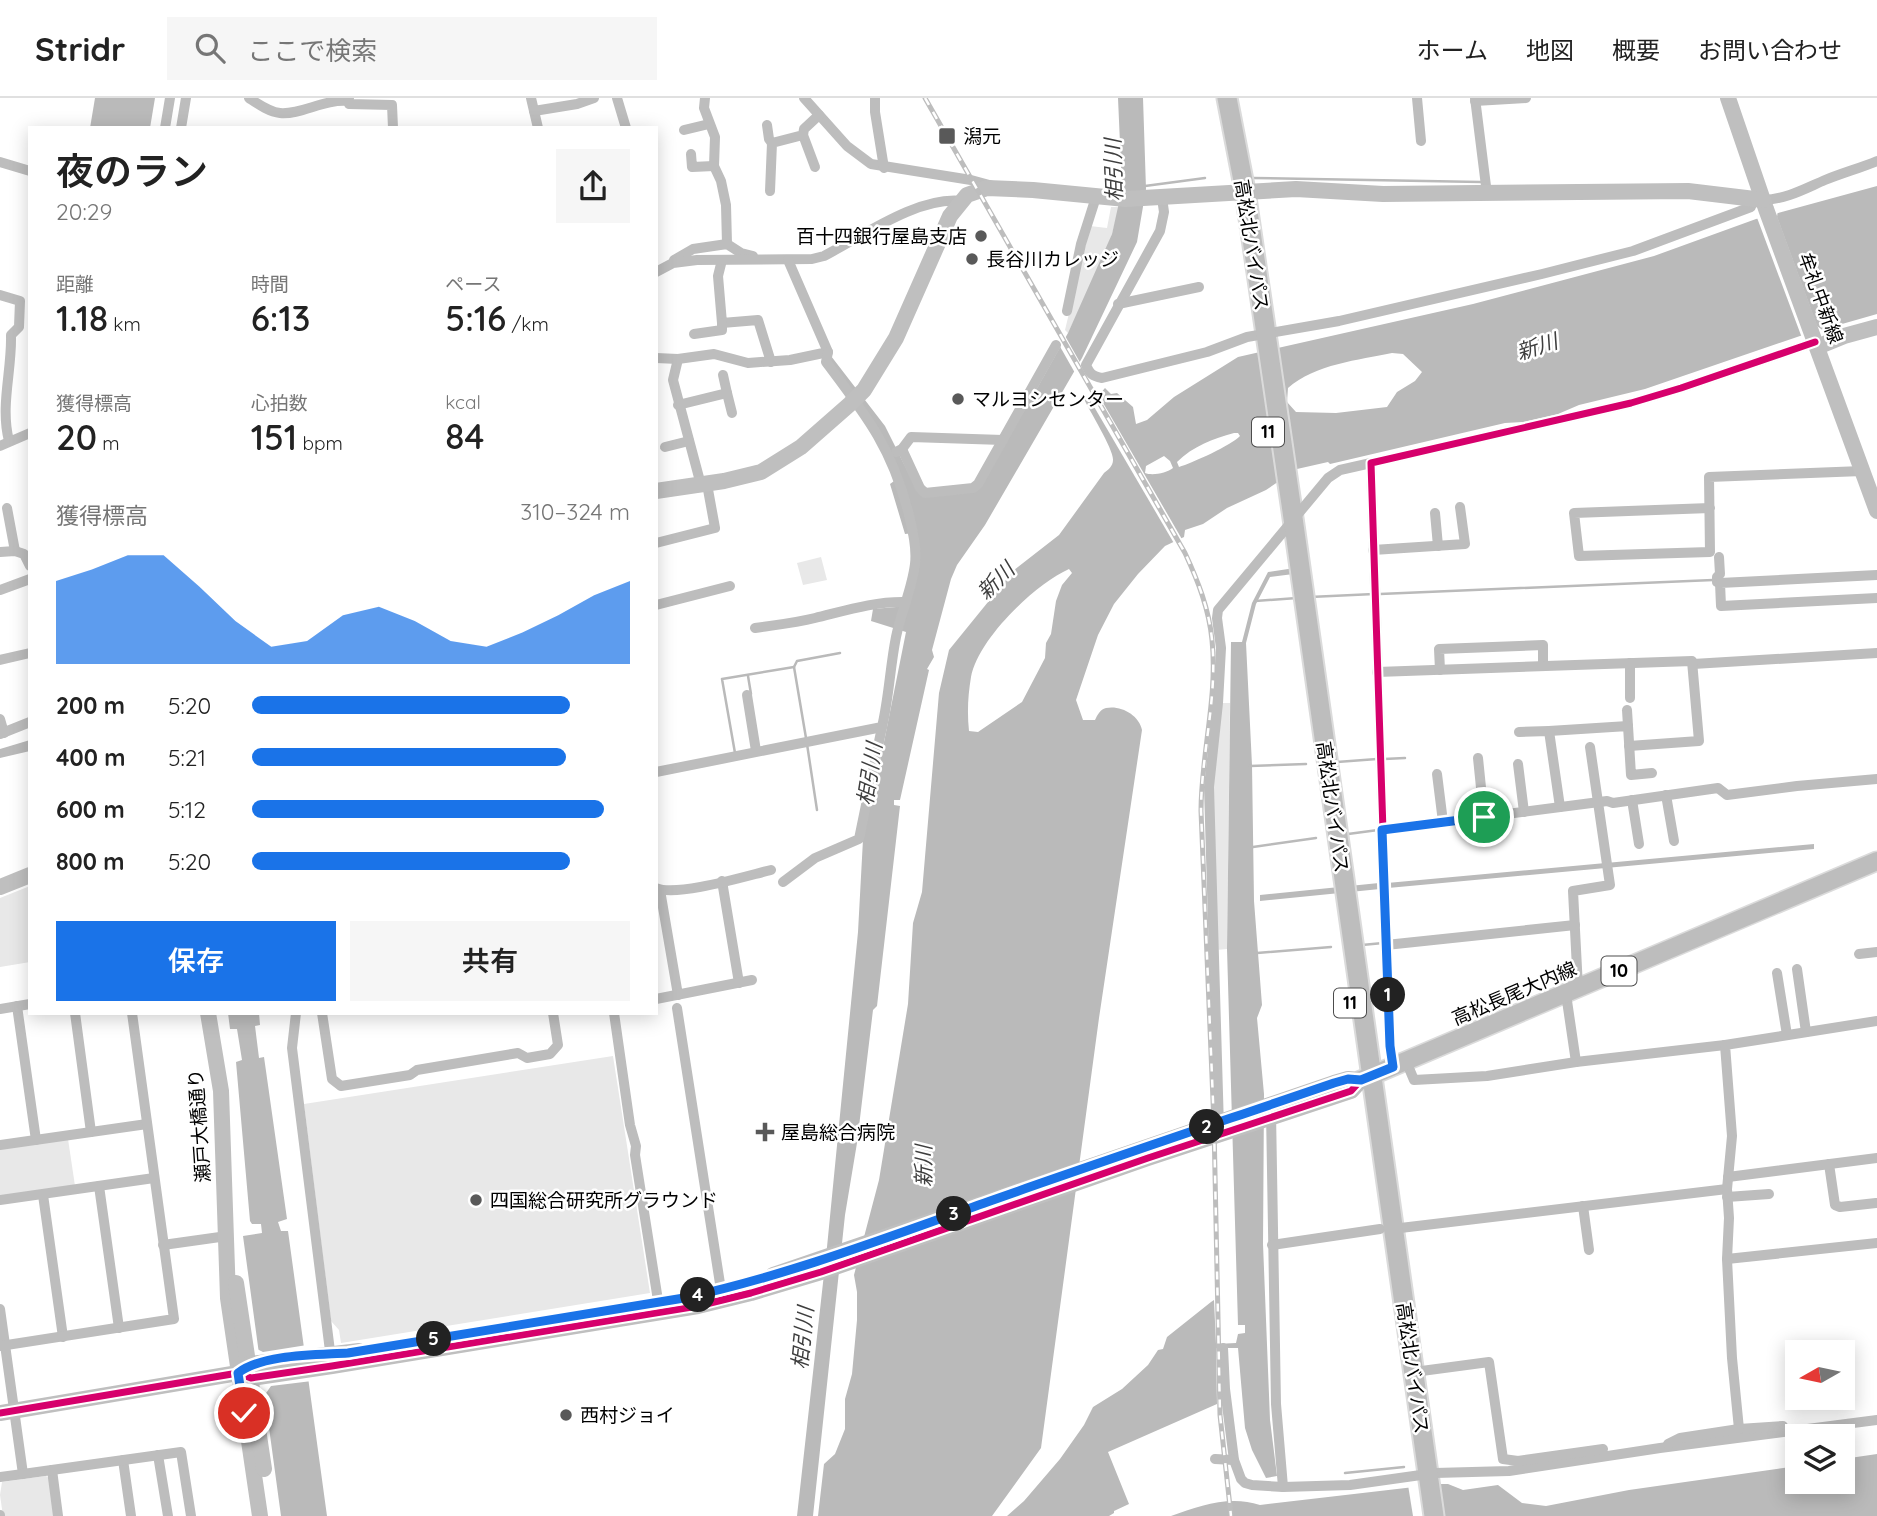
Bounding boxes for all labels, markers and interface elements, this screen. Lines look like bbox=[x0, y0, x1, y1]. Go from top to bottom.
search box bbox=[167, 17, 657, 80]
text: Stridr bbox=[35, 28, 125, 69]
icon: search bbox=[191, 29, 229, 67]
text: ここで検索 bbox=[247, 34, 377, 67]
text: ホーム bbox=[1417, 35, 1488, 65]
text: 地図 bbox=[1526, 35, 1574, 65]
text: 概要 bbox=[1612, 35, 1660, 65]
text: お問い合わせ bbox=[1698, 35, 1842, 65]
place label: 潟元 bbox=[963, 124, 1001, 148]
marker: 潟元 bbox=[937, 126, 957, 146]
water label: 相引川 bbox=[1099, 136, 1127, 202]
text: 夜のラン bbox=[56, 147, 208, 195]
button: share bbox=[556, 149, 630, 223]
street label: 高松北バイパス bbox=[1230, 178, 1274, 312]
text: 20:29 bbox=[56, 197, 112, 226]
place label: 百十四銀行屋島支店 bbox=[796, 224, 967, 248]
marker: 百十四銀行屋島支店 bbox=[973, 228, 989, 244]
place label: 長谷川カレッジ bbox=[986, 247, 1119, 271]
street label: 牟礼中新線 bbox=[1793, 249, 1849, 347]
marker: 長谷川カレッジ bbox=[964, 251, 980, 267]
text: 距離 bbox=[56, 272, 94, 296]
text: 時間 bbox=[251, 272, 289, 296]
text: ペース bbox=[445, 272, 501, 296]
text: 1.18 bbox=[56, 296, 108, 340]
text: 6:13 bbox=[251, 296, 310, 340]
text: 5:16 bbox=[445, 296, 506, 340]
text: km bbox=[108, 312, 141, 336]
text: /km bbox=[506, 312, 549, 336]
water label: 新川 bbox=[1513, 327, 1563, 365]
place label: マルヨシセンター bbox=[972, 387, 1124, 411]
text: kcal bbox=[445, 390, 481, 414]
text: 獲得標高 bbox=[56, 391, 132, 415]
text: 心拍数 bbox=[251, 391, 308, 415]
marker: マルヨシセンター bbox=[950, 391, 966, 407]
text: 84 bbox=[445, 414, 484, 458]
text: 20 bbox=[56, 415, 97, 459]
text: 151 bbox=[251, 415, 297, 459]
road number: 11 bbox=[1252, 418, 1284, 446]
text: m bbox=[97, 431, 120, 455]
text: bpm bbox=[297, 431, 343, 455]
text: 310–324 m bbox=[520, 497, 630, 526]
text: 獲得標高 bbox=[56, 501, 148, 530]
water label: 新川 bbox=[971, 555, 1021, 604]
text: 200 m bbox=[56, 691, 125, 720]
text: 5:20 bbox=[168, 691, 211, 720]
water label: 相引川 bbox=[851, 739, 887, 807]
street label: 高松北バイパス bbox=[1312, 740, 1354, 874]
text: 400 m bbox=[56, 743, 125, 772]
text: 5:21 bbox=[168, 743, 206, 772]
pin bbox=[1454, 787, 1514, 847]
text: 600 m bbox=[56, 795, 125, 824]
text: 5:12 bbox=[168, 795, 206, 824]
icon: arrive bbox=[1465, 798, 1503, 836]
text: 800 m bbox=[56, 847, 125, 876]
text: 5:20 bbox=[168, 847, 211, 876]
button: 保存 bbox=[56, 921, 336, 1001]
button: 共有 bbox=[350, 921, 630, 1001]
street label: 高松長尾大内線 bbox=[1448, 956, 1580, 1030]
road number: 10 bbox=[1602, 956, 1636, 986]
pin: 1 bbox=[1370, 978, 1406, 1012]
text: 1 bbox=[1384, 982, 1391, 1006]
road number: 11 bbox=[1334, 988, 1366, 1018]
street label: 瀬戸大橋通り bbox=[183, 1068, 215, 1184]
pin: 2 bbox=[1190, 1110, 1224, 1144]
text: 2 bbox=[1201, 1114, 1212, 1138]
place label: 屋島総合病院 bbox=[781, 1120, 895, 1144]
marker: 屋島総合病院 bbox=[755, 1122, 775, 1142]
water label: 新川 bbox=[910, 1143, 936, 1187]
place label: 四国総合研究所グラウンド bbox=[490, 1188, 718, 1212]
marker: 四国総合研究所グラウンド bbox=[468, 1192, 484, 1208]
pin: 3 bbox=[936, 1196, 972, 1232]
text: 3 bbox=[948, 1201, 959, 1225]
pin: 4 bbox=[680, 1278, 716, 1312]
text: 4 bbox=[692, 1282, 703, 1306]
street label: 高松北バイパス bbox=[1392, 1301, 1434, 1435]
water label: 相引川 bbox=[786, 1303, 818, 1371]
pin: 5 bbox=[416, 1322, 452, 1356]
text: 5 bbox=[428, 1326, 439, 1350]
north arrow bbox=[1785, 1340, 1855, 1410]
map controls bbox=[1785, 1340, 1855, 1494]
pin bbox=[214, 1383, 274, 1443]
icon: check bbox=[225, 1394, 263, 1432]
place label: 西村ジョイ bbox=[580, 1403, 675, 1427]
marker: 西村ジョイ bbox=[558, 1407, 574, 1423]
button: layers bbox=[1785, 1424, 1855, 1494]

